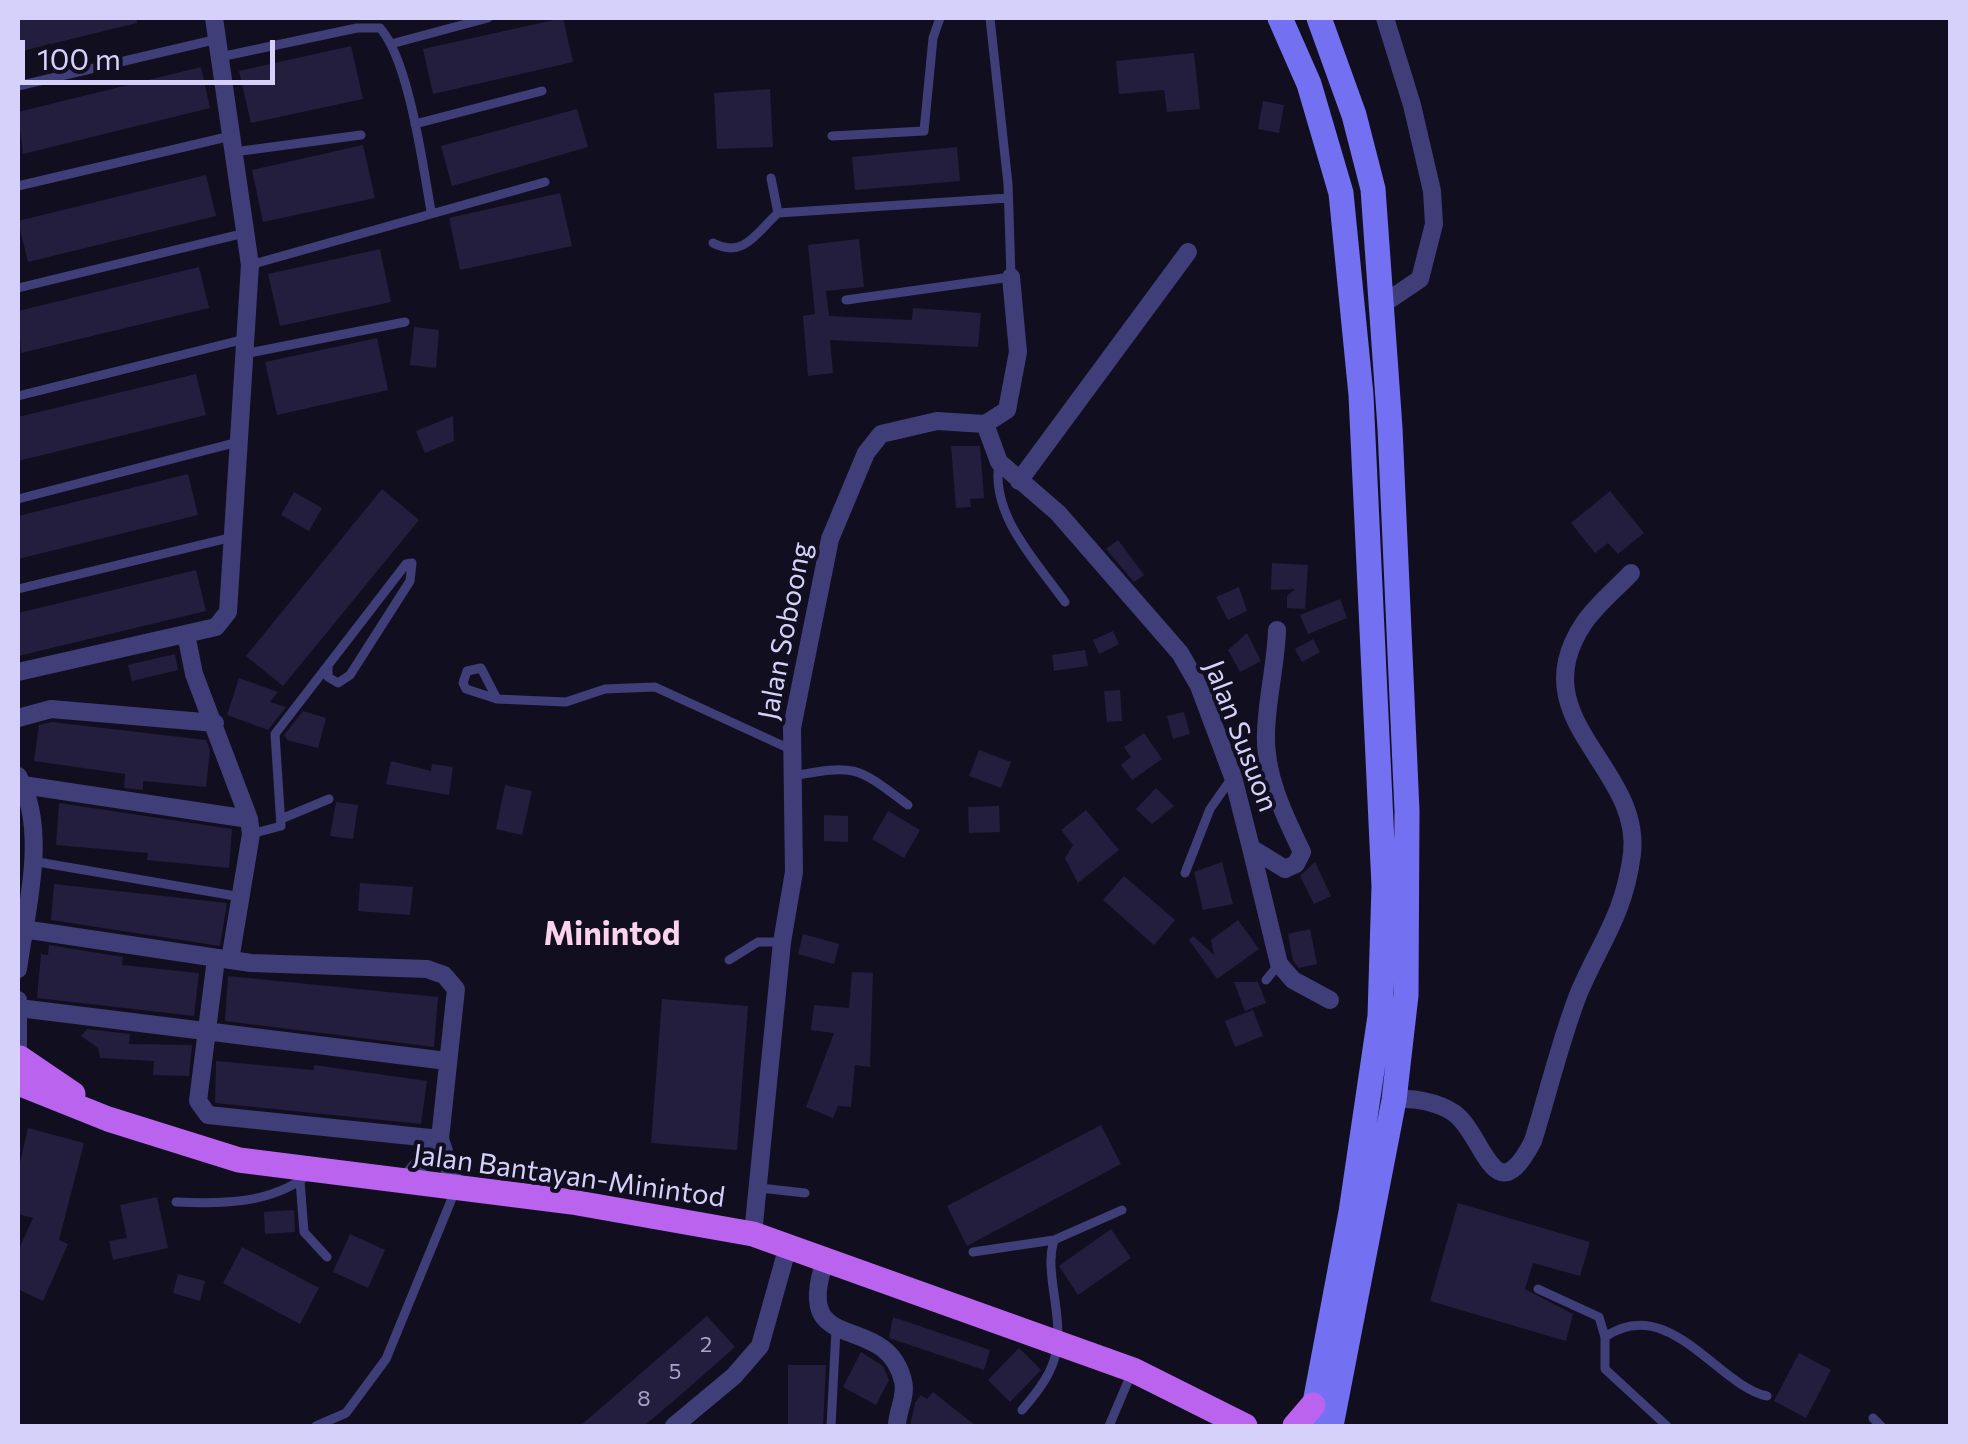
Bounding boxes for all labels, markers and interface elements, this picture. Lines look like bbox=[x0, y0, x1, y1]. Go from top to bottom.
scale bar bbox=[25, 20, 280, 82]
text: 100 m bbox=[37, 39, 121, 76]
street label: Jalan Soboong bbox=[751, 539, 819, 723]
street label: Jalan Susuon bbox=[1197, 656, 1285, 816]
district label: Minintod bbox=[544, 915, 680, 953]
street label: Jalan Bantayan-Minintod bbox=[411, 1137, 727, 1215]
house number: 2 bbox=[700, 1332, 712, 1358]
house number: 5 bbox=[669, 1359, 681, 1385]
house number: 8 bbox=[637, 1386, 651, 1412]

